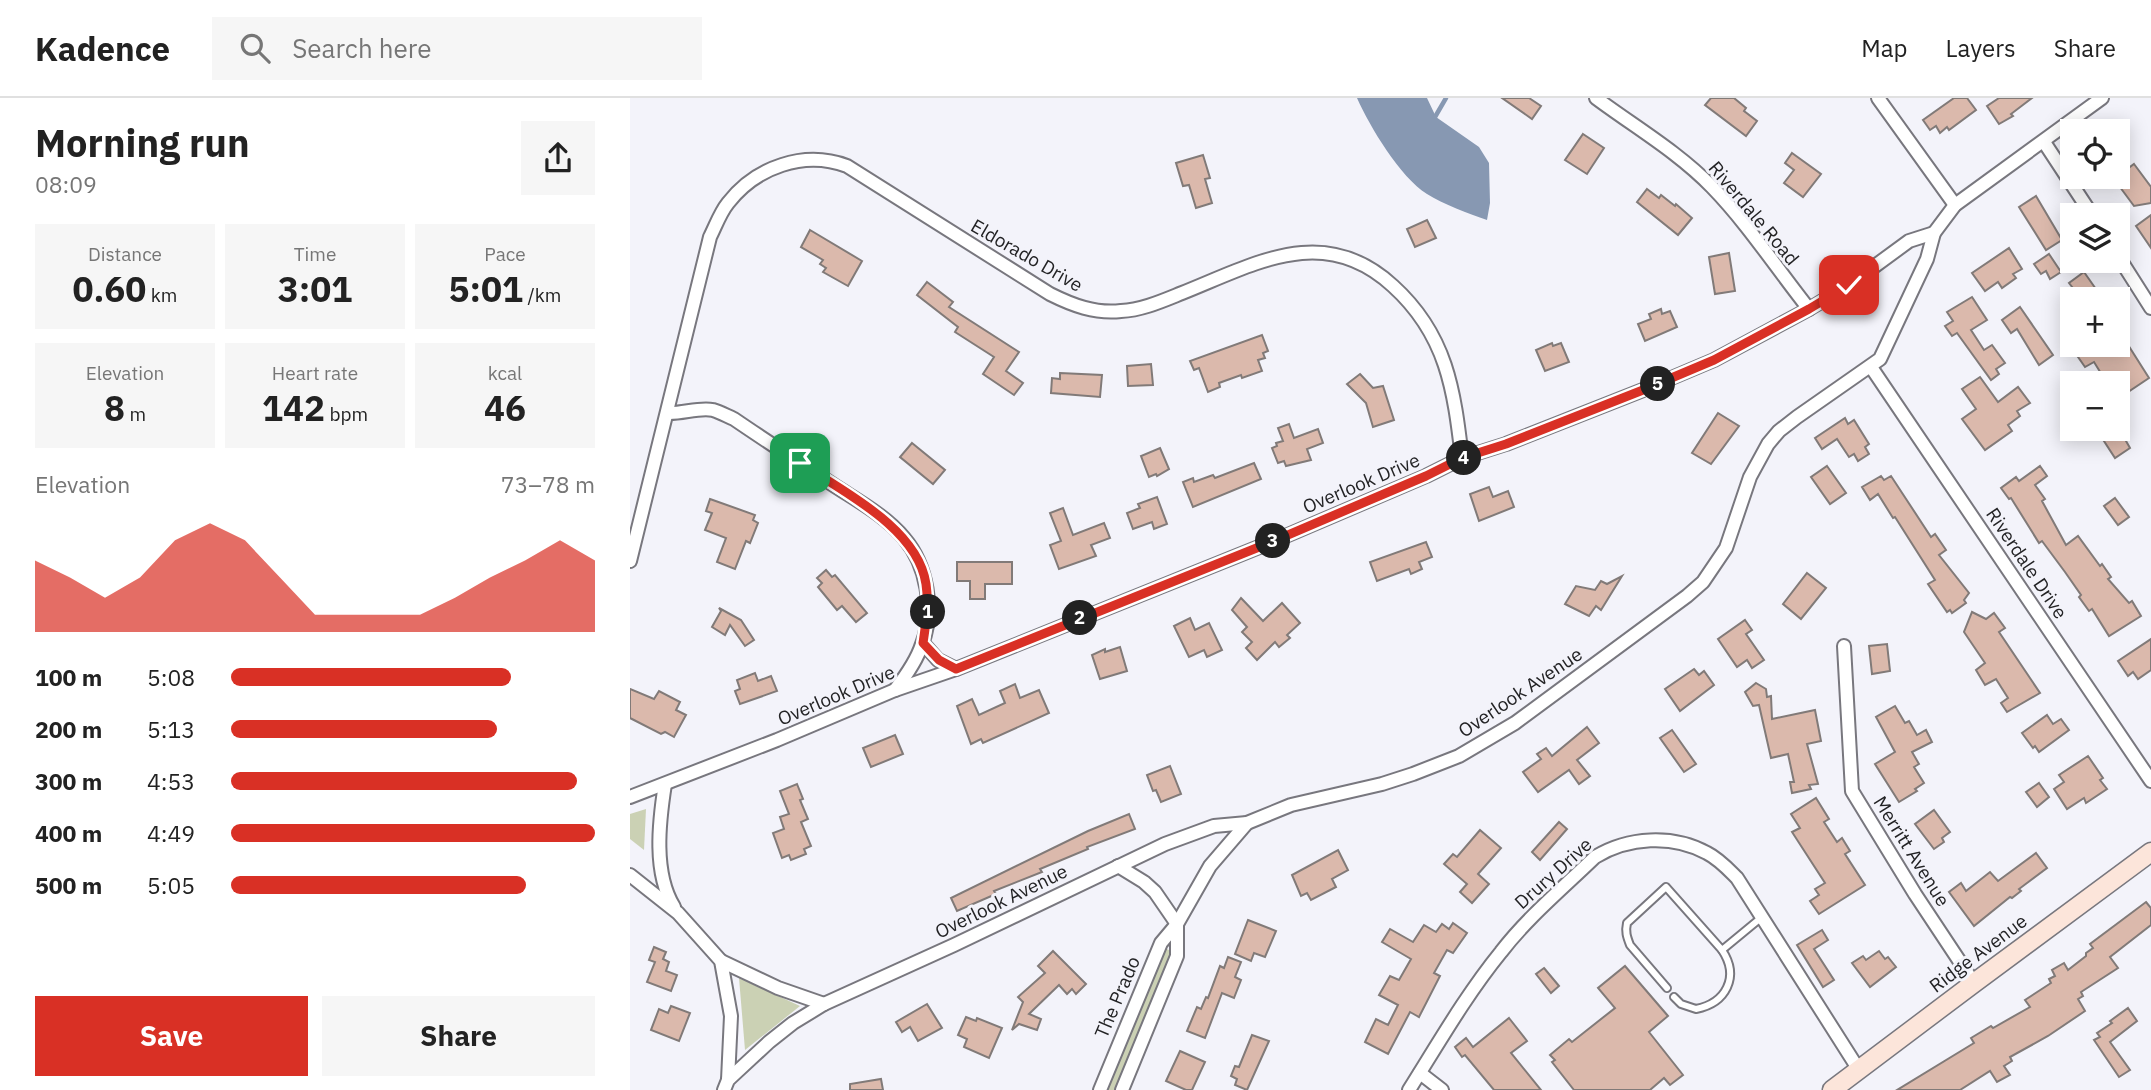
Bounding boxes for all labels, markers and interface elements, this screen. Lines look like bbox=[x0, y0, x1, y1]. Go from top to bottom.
search box bbox=[212, 17, 702, 80]
text: Kadence bbox=[35, 27, 170, 70]
icon: search bbox=[236, 29, 274, 67]
text: Search here bbox=[292, 31, 432, 65]
text: Map bbox=[1861, 32, 1908, 64]
text: Layers bbox=[1946, 32, 2016, 64]
text: Share bbox=[2054, 32, 2116, 64]
text: Morning run bbox=[35, 118, 250, 167]
map controls bbox=[2060, 119, 2130, 441]
button: locate bbox=[2060, 119, 2130, 189]
button: share bbox=[521, 121, 595, 195]
street label: Riverdale Road bbox=[1704, 156, 1804, 270]
text: 08:09 bbox=[35, 169, 97, 199]
button: layers bbox=[2060, 203, 2130, 273]
street label: Eldorado Drive bbox=[967, 213, 1087, 297]
text: Distance bbox=[88, 242, 162, 266]
text: Time bbox=[294, 242, 336, 266]
text: Pace bbox=[484, 242, 526, 266]
pin bbox=[1819, 255, 1879, 315]
text: 0.60 bbox=[73, 266, 146, 312]
text: 3:01 bbox=[278, 266, 352, 312]
text: 5:01 bbox=[449, 266, 523, 312]
icon: check bbox=[1830, 266, 1868, 304]
text: km bbox=[146, 283, 177, 307]
text: /km bbox=[523, 283, 561, 307]
button: + bbox=[2060, 287, 2130, 357]
text: Elevation bbox=[86, 361, 164, 385]
text: Heart rate bbox=[272, 361, 358, 385]
text: kcal bbox=[488, 361, 522, 385]
pin: 5 bbox=[1640, 366, 1676, 402]
text: 5 bbox=[1652, 371, 1663, 395]
button: − bbox=[2060, 371, 2130, 441]
text: 8 bbox=[104, 385, 125, 431]
text: 142 bbox=[262, 385, 325, 431]
text: 46 bbox=[484, 385, 526, 431]
text: m bbox=[125, 402, 146, 426]
text: bpm bbox=[325, 402, 368, 426]
pin bbox=[770, 433, 830, 493]
pin: 4 bbox=[1446, 440, 1482, 476]
icon: arrive bbox=[781, 444, 819, 482]
text: 4 bbox=[1458, 445, 1469, 469]
street label: Overlook Drive bbox=[1299, 448, 1423, 518]
text: Elevation bbox=[35, 469, 130, 499]
text: 73–78 m bbox=[501, 469, 595, 499]
street label: Riverdale Drive bbox=[1981, 503, 2073, 623]
pin: 3 bbox=[1256, 524, 1290, 558]
text: 3 bbox=[1267, 528, 1278, 552]
pin: 1 bbox=[910, 594, 946, 630]
text: 1 bbox=[922, 599, 933, 623]
pin: 2 bbox=[1063, 601, 1098, 636]
text: 2 bbox=[1074, 605, 1085, 629]
street label: Overlook Avenue bbox=[1453, 642, 1587, 742]
street label: Overlook Drive bbox=[774, 660, 898, 730]
text: 100 m bbox=[35, 662, 102, 692]
text: 5:08 bbox=[147, 662, 195, 692]
text: 200 m bbox=[35, 714, 102, 744]
text: 5:13 bbox=[147, 714, 195, 744]
text: 300 m bbox=[35, 766, 102, 796]
text: 4:53 bbox=[147, 766, 195, 796]
street label: Merritt Avenue bbox=[1869, 791, 1955, 911]
text: 400 m bbox=[35, 818, 102, 848]
text: 4:49 bbox=[147, 818, 195, 848]
street label: Drury Drive bbox=[1509, 832, 1597, 914]
street label: Overlook Avenue bbox=[931, 859, 1071, 943]
text: 500 m bbox=[35, 870, 102, 900]
text: 5:05 bbox=[147, 870, 195, 900]
street label: Ridge Avenue bbox=[1924, 908, 2032, 998]
street label: The Prado bbox=[1089, 952, 1145, 1042]
button: Save bbox=[35, 996, 308, 1076]
button: Share bbox=[322, 996, 595, 1076]

